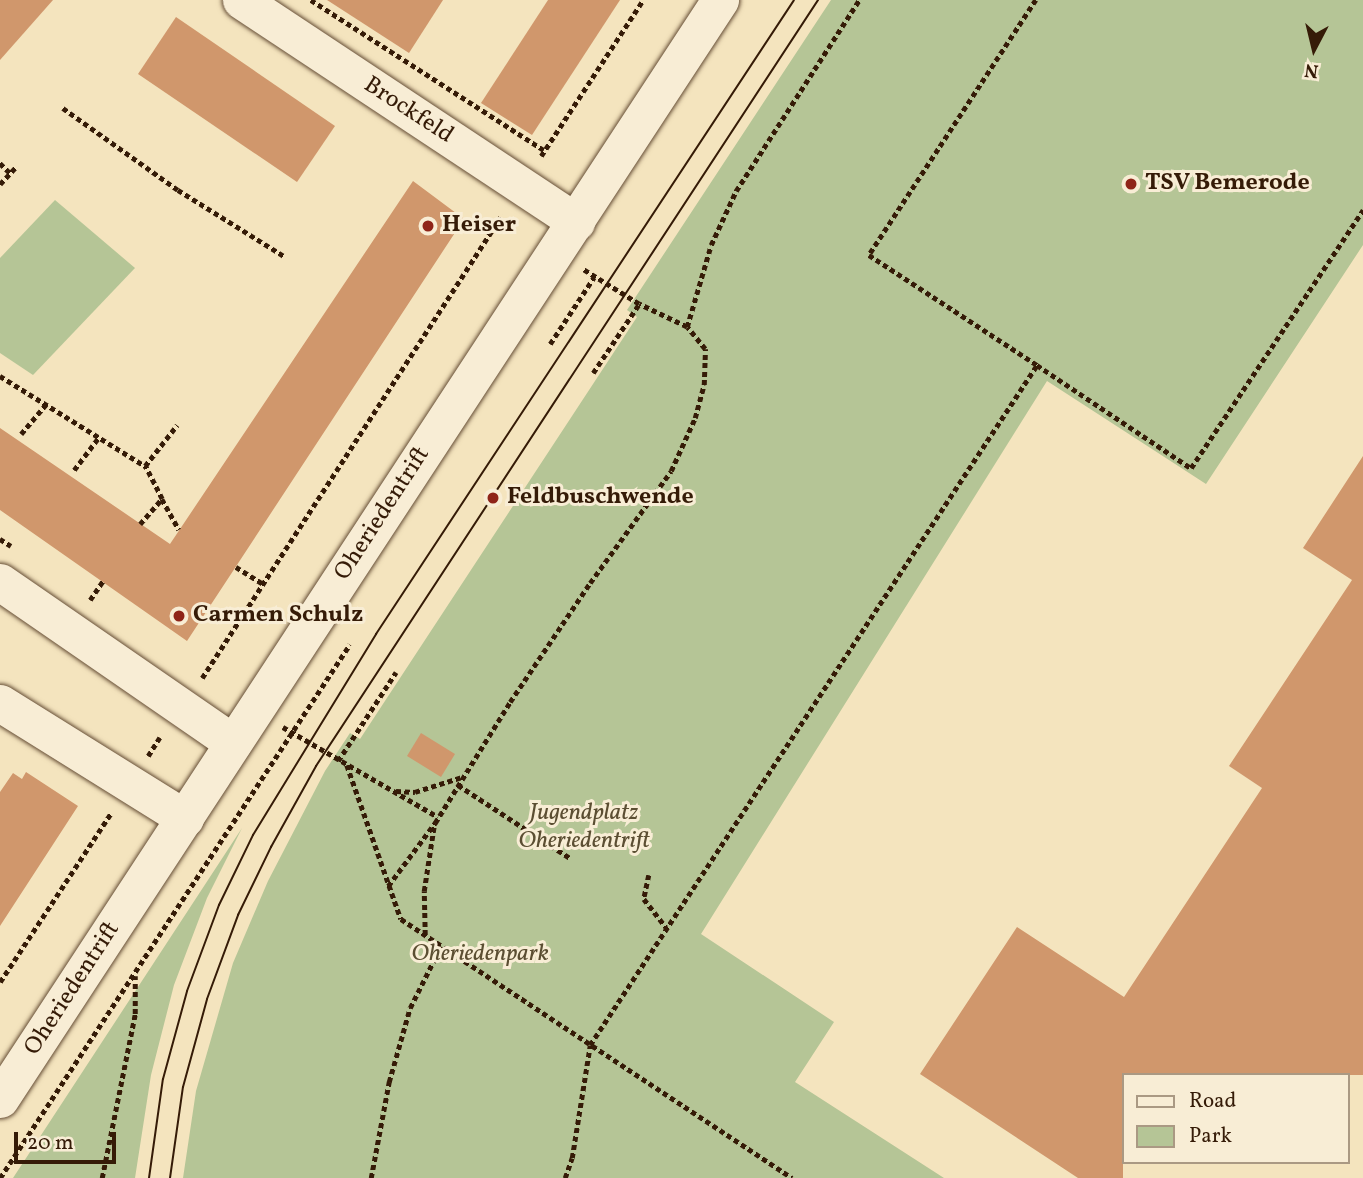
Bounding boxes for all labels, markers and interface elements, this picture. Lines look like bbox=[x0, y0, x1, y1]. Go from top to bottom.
north arrow bbox=[1279, 14, 1349, 84]
text: N bbox=[1303, 56, 1320, 84]
street label: Brockfeld bbox=[358, 71, 458, 151]
place label: TSV Bemerode bbox=[1145, 170, 1310, 198]
marker: TSV Bemerode bbox=[1123, 176, 1139, 192]
place label: Heiser bbox=[442, 212, 516, 240]
marker: Heiser bbox=[420, 218, 436, 234]
street label: Oheriedentrift bbox=[329, 442, 437, 586]
place label: Feldbuschwende bbox=[507, 484, 694, 512]
marker: Feldbuschwende bbox=[485, 490, 501, 506]
place label: Carmen Schulz bbox=[193, 602, 363, 630]
marker: Carmen Schulz bbox=[171, 608, 187, 624]
park label: Jugendplatz Oheriedentrift bbox=[518, 800, 650, 856]
street label: Oheriedentrift bbox=[19, 917, 127, 1061]
park label: Oheriedenpark bbox=[411, 941, 549, 969]
legend bbox=[1122, 1073, 1349, 1164]
text: Road bbox=[1189, 1087, 1236, 1116]
scale bar bbox=[18, 1118, 119, 1162]
text: Park bbox=[1189, 1122, 1232, 1151]
text: 20 m bbox=[27, 1129, 73, 1158]

